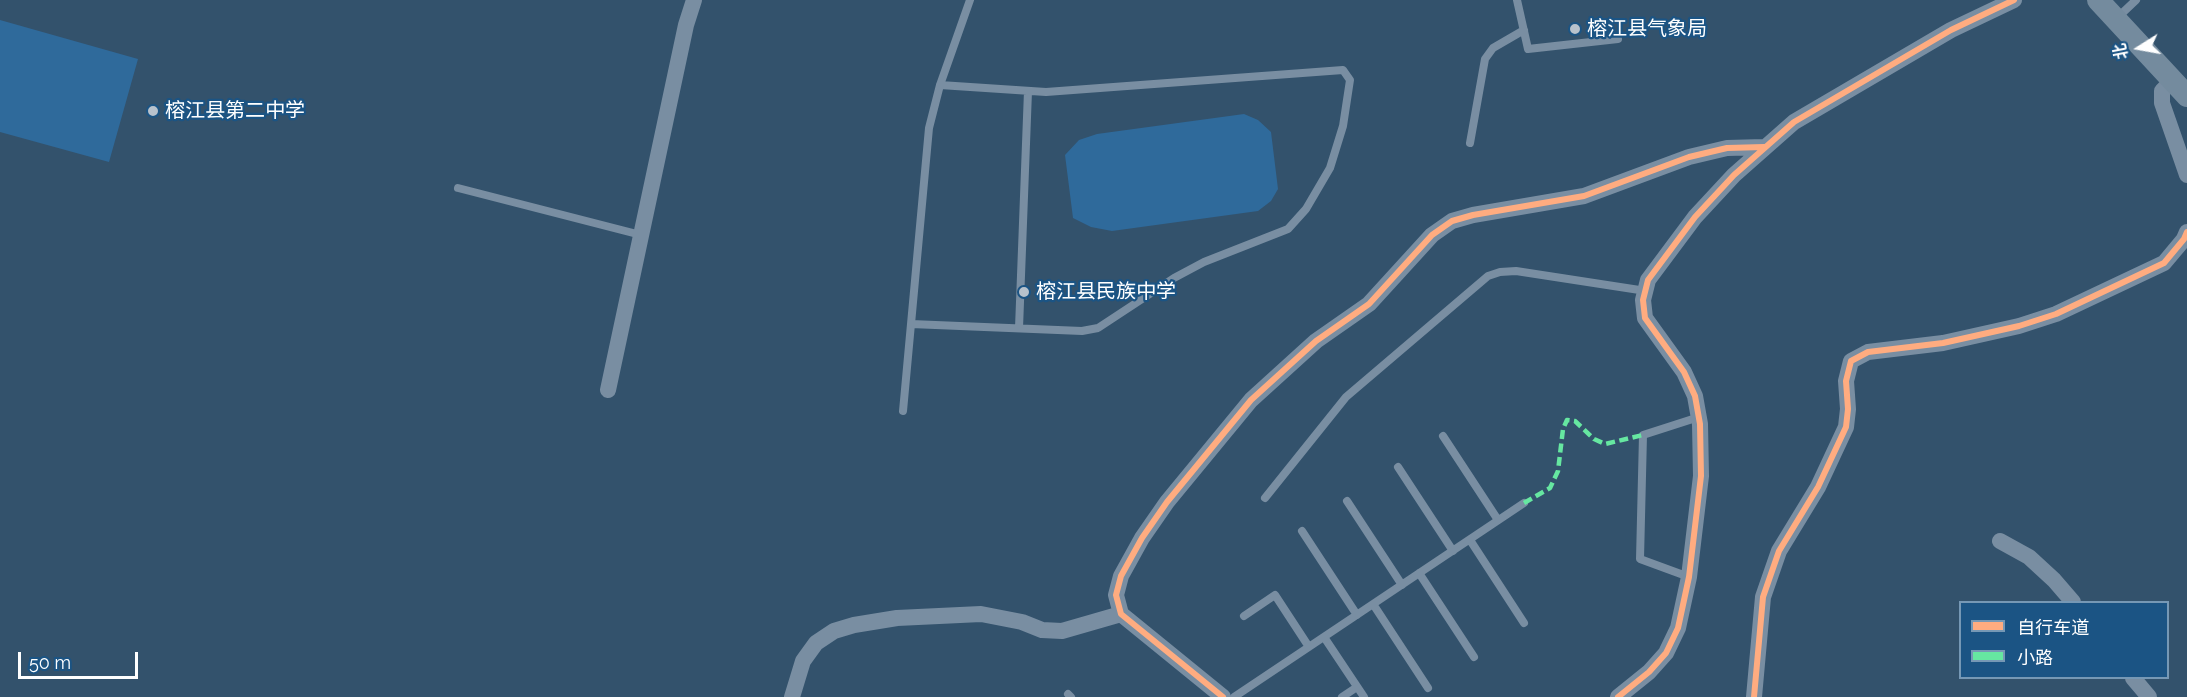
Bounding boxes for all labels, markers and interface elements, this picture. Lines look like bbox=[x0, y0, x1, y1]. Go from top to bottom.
place label: 榕江县气象局 bbox=[1587, 17, 1707, 41]
north arrow bbox=[2109, 18, 2169, 78]
marker: 榕江县气象局 bbox=[1568, 22, 1582, 36]
text: 北 bbox=[2110, 42, 2132, 61]
place label: 榕江县第二中学 bbox=[165, 99, 305, 123]
marker: 榕江县第二中学 bbox=[146, 104, 160, 118]
place label: 榕江县民族中学 bbox=[1036, 280, 1176, 304]
marker: 榕江县民族中学 bbox=[1017, 285, 1031, 299]
legend bbox=[1959, 601, 2169, 679]
text: 自行车道 bbox=[2017, 617, 2089, 638]
scale bar bbox=[21, 640, 141, 678]
text: 小路 bbox=[2017, 647, 2053, 668]
text: 50 m bbox=[29, 652, 71, 673]

